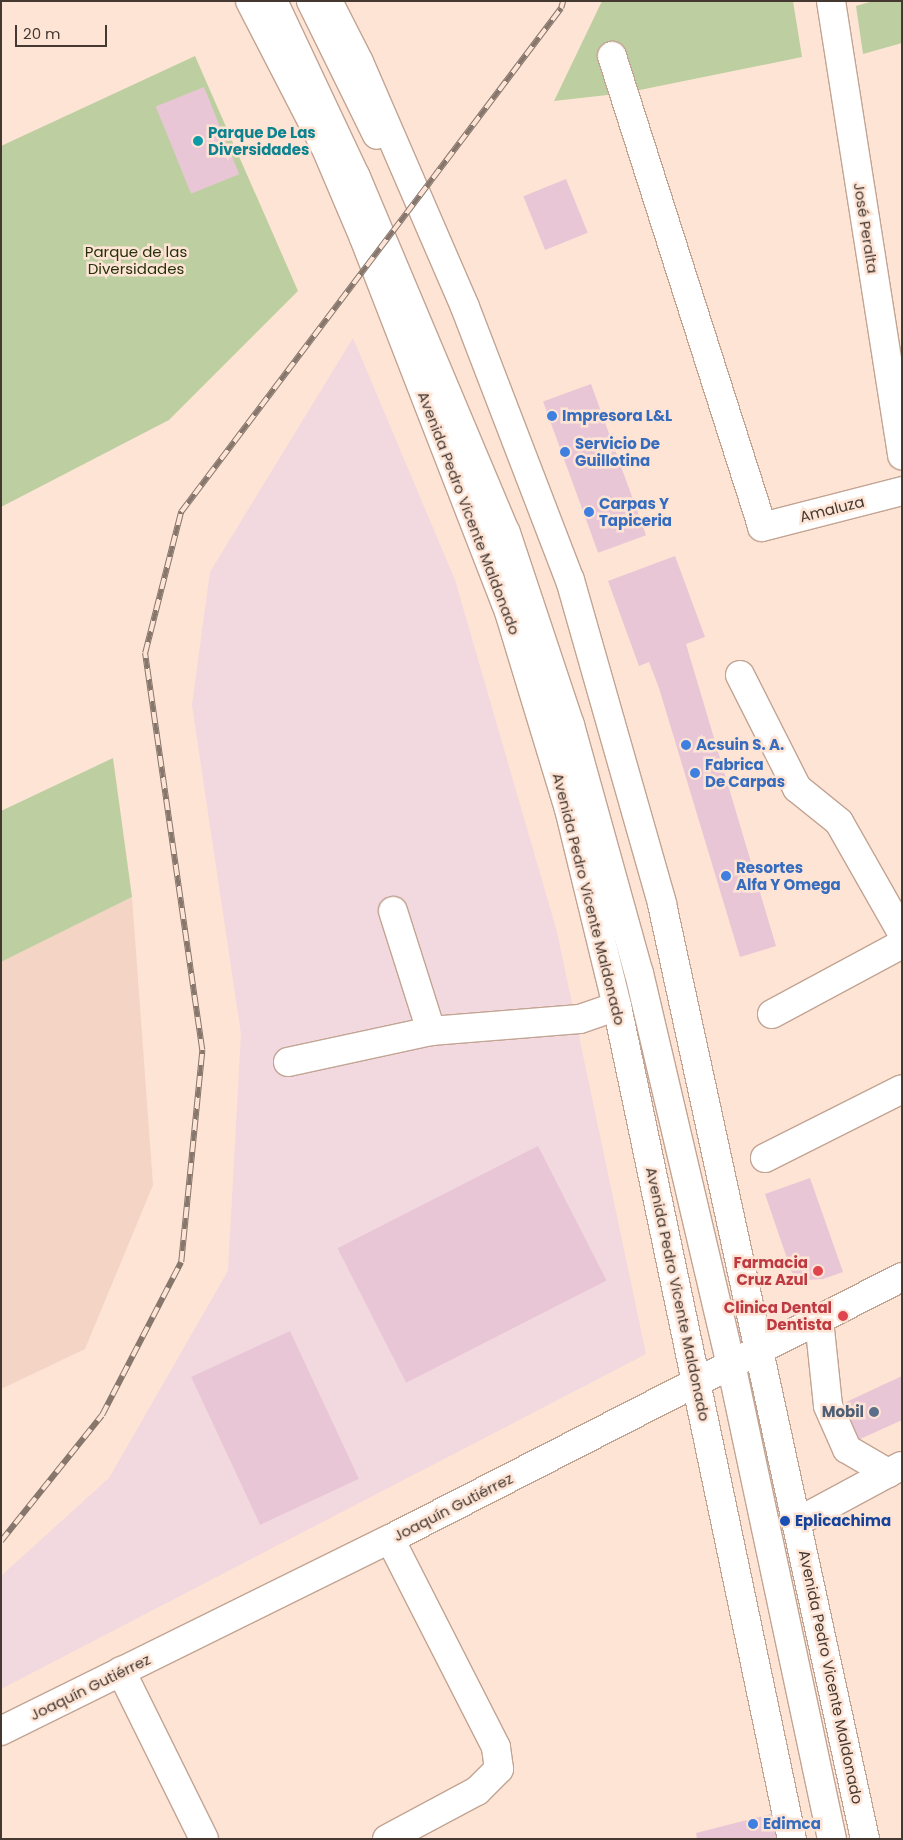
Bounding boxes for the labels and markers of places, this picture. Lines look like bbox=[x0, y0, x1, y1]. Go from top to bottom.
place label: Parque De Las Diversidades bbox=[208, 123, 316, 158]
marker: Parque De Las Diversidades bbox=[192, 135, 204, 147]
place label: Impresora L&L bbox=[562, 407, 672, 425]
marker: Impresora L&L bbox=[546, 410, 558, 422]
place label: Servicio De Guillotina bbox=[575, 434, 660, 469]
marker: Servicio De Guillotina bbox=[559, 446, 571, 458]
place label: Carpas Y Tapiceria bbox=[599, 494, 672, 529]
marker: Carpas Y Tapiceria bbox=[583, 506, 595, 518]
place label: Acsuin S. A. bbox=[696, 736, 784, 754]
marker: Acsuin S. A. bbox=[680, 739, 692, 751]
place label: Fabrica De Carpas bbox=[705, 755, 785, 790]
marker: Fabrica De Carpas bbox=[689, 767, 701, 779]
place label: Resortes Alfa Y Omega bbox=[736, 858, 841, 893]
marker: Resortes Alfa Y Omega bbox=[720, 870, 732, 882]
place label: Farmacia Cruz Azul bbox=[733, 1253, 808, 1288]
marker: Farmacia Cruz Azul bbox=[812, 1265, 824, 1277]
place label: Clinica Dental Dentista bbox=[724, 1298, 832, 1333]
marker: Clinica Dental Dentista bbox=[836, 1309, 850, 1323]
place label: Mobil bbox=[822, 1403, 864, 1421]
marker: Mobil bbox=[868, 1406, 880, 1418]
place label: Eplicachima bbox=[795, 1512, 891, 1530]
marker: Eplicachima bbox=[779, 1515, 791, 1527]
place label: Edimca bbox=[763, 1815, 821, 1833]
marker: Edimca bbox=[747, 1818, 759, 1830]

